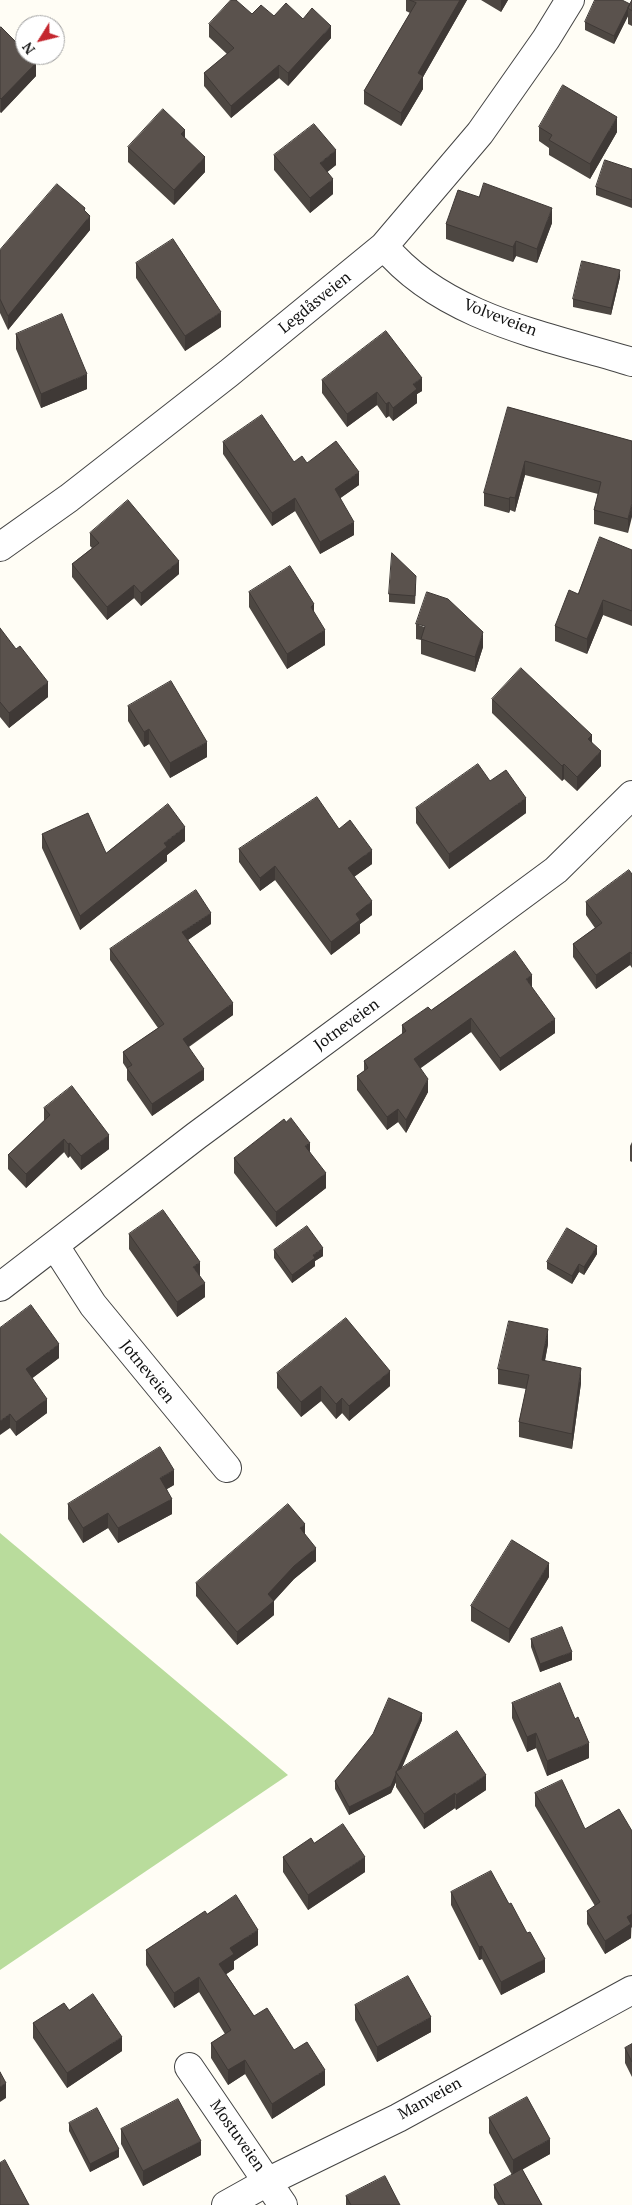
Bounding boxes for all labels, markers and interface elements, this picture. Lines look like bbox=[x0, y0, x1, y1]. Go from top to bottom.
north arrow bbox=[15, 15, 65, 65]
text: N bbox=[17, 39, 39, 58]
street label: Legdåsveien bbox=[275, 268, 355, 338]
street label: Volveveien bbox=[461, 295, 539, 341]
street label: Jotneveien bbox=[311, 995, 383, 1055]
street label: Jotneveien bbox=[116, 1337, 178, 1407]
street label: Manveien bbox=[395, 2074, 465, 2124]
street label: Mostuveien bbox=[205, 2096, 269, 2176]

